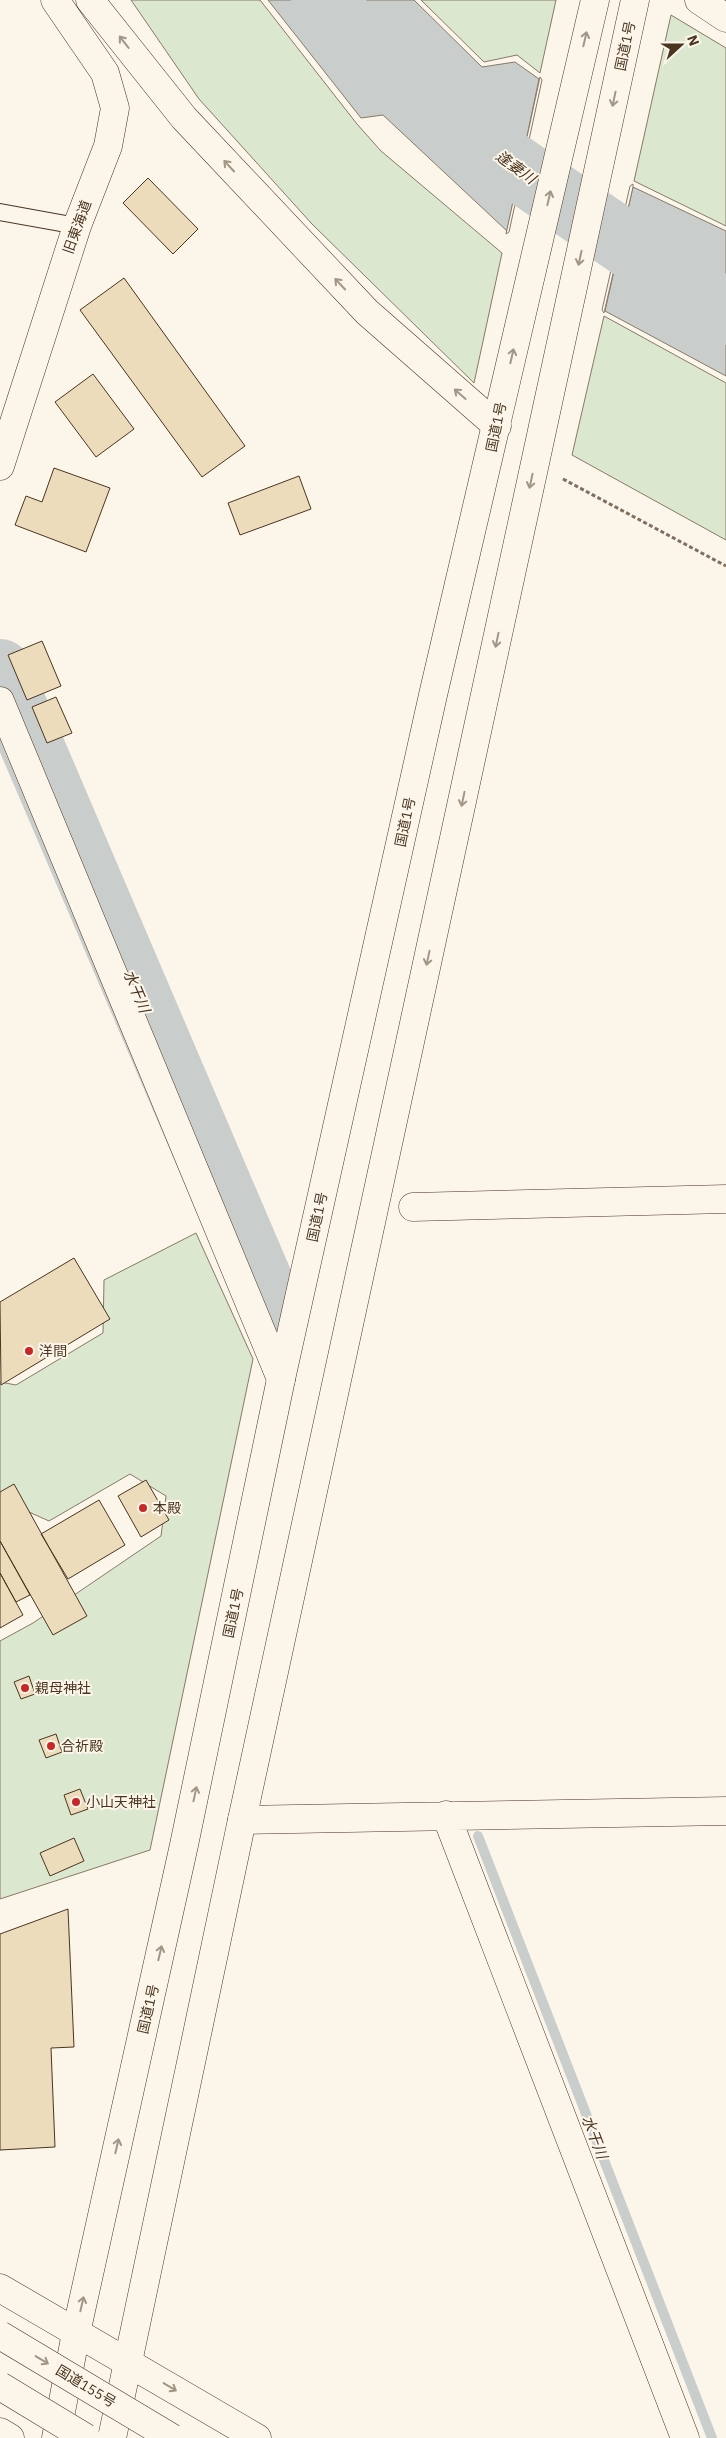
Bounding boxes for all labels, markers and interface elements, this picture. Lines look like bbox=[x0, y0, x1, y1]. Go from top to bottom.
street label: 国道1号 bbox=[611, 19, 639, 73]
north arrow bbox=[656, 20, 706, 70]
one-way arrow bbox=[581, 32, 590, 48]
text: N bbox=[683, 32, 703, 48]
one-way arrow bbox=[118, 36, 129, 49]
one-way arrow bbox=[608, 91, 618, 107]
water label: 逢妻川 bbox=[492, 146, 541, 189]
one-way arrow bbox=[223, 160, 235, 172]
one-way arrow bbox=[545, 190, 554, 206]
street label: 旧東海道 bbox=[59, 198, 95, 256]
one-way arrow bbox=[575, 250, 584, 266]
one-way arrow bbox=[334, 278, 346, 291]
one-way arrow bbox=[508, 348, 517, 364]
one-way arrow bbox=[454, 388, 467, 400]
street label: 国道1号 bbox=[482, 400, 510, 454]
one-way arrow bbox=[526, 473, 535, 489]
one-way arrow bbox=[492, 631, 501, 647]
one-way arrow bbox=[457, 790, 467, 806]
street label: 国道1号 bbox=[391, 795, 419, 849]
one-way arrow bbox=[423, 949, 432, 965]
water label: 水干川 bbox=[119, 967, 155, 1017]
street label: 国道1号 bbox=[303, 1190, 331, 1244]
place label: 洋間 bbox=[39, 1342, 67, 1360]
marker: 洋間 bbox=[23, 1345, 35, 1357]
place label: 本殿 bbox=[153, 1499, 181, 1517]
marker: 本殿 bbox=[137, 1502, 149, 1514]
street label: 国道1号 bbox=[219, 1586, 247, 1640]
place label: 親母神社 bbox=[35, 1679, 91, 1697]
marker: 親母神社 bbox=[19, 1682, 31, 1694]
place label: 合祈殿 bbox=[61, 1737, 103, 1755]
marker: 合祈殿 bbox=[45, 1740, 57, 1752]
one-way arrow bbox=[191, 1787, 200, 1803]
place label: 小山天神社 bbox=[86, 1793, 156, 1811]
marker: 小山天神社 bbox=[70, 1796, 82, 1808]
one-way arrow bbox=[156, 1945, 165, 1961]
street label: 国道1号 bbox=[134, 1982, 162, 2036]
water label: 水干川 bbox=[578, 2113, 613, 2163]
one-way arrow bbox=[113, 2138, 123, 2154]
one-way arrow bbox=[78, 2297, 87, 2313]
one-way arrow bbox=[34, 2355, 48, 2365]
street label: 国道155号 bbox=[53, 2361, 119, 2411]
one-way arrow bbox=[163, 2383, 177, 2393]

